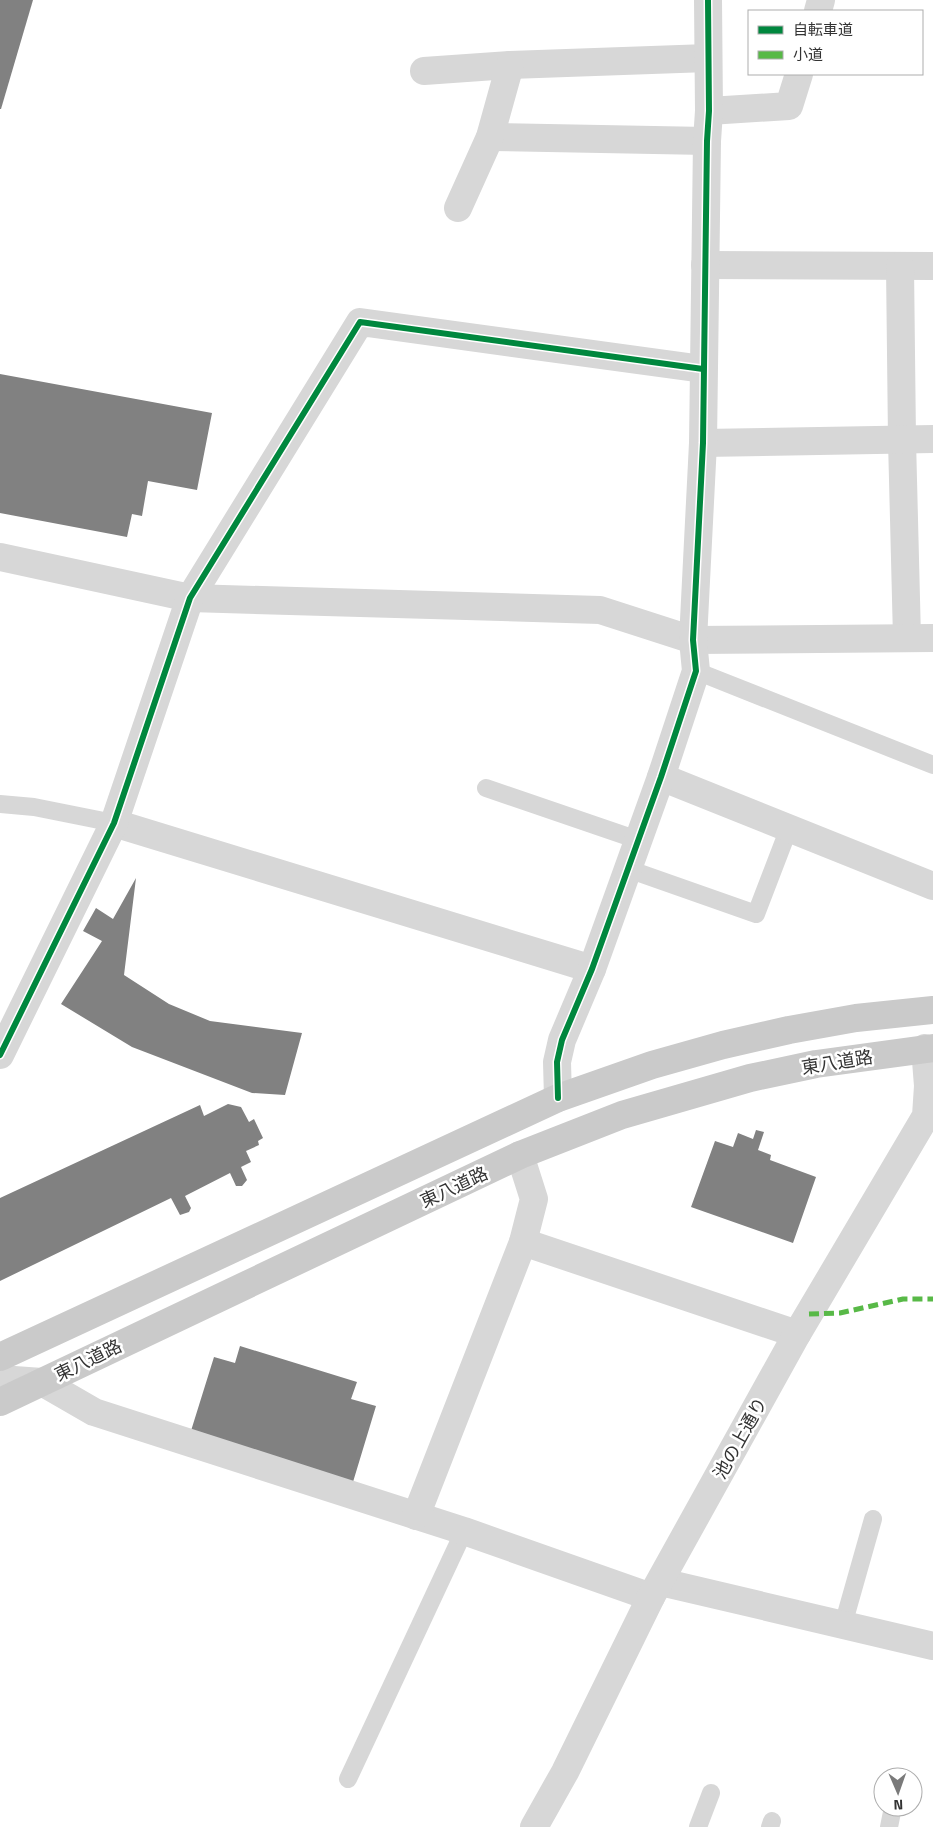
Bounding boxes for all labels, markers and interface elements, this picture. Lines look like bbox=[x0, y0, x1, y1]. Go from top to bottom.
legend bbox=[748, 10, 923, 75]
text: 自転車道 bbox=[793, 18, 853, 41]
text: 小道 bbox=[793, 43, 823, 66]
street label: 東八道路 bbox=[799, 1043, 875, 1081]
street label: 東八道路 bbox=[416, 1160, 492, 1214]
street label: 東八道路 bbox=[50, 1332, 126, 1388]
street label: 池の上通り bbox=[706, 1392, 774, 1484]
north arrow bbox=[873, 1767, 923, 1817]
text: N bbox=[893, 1795, 904, 1816]

